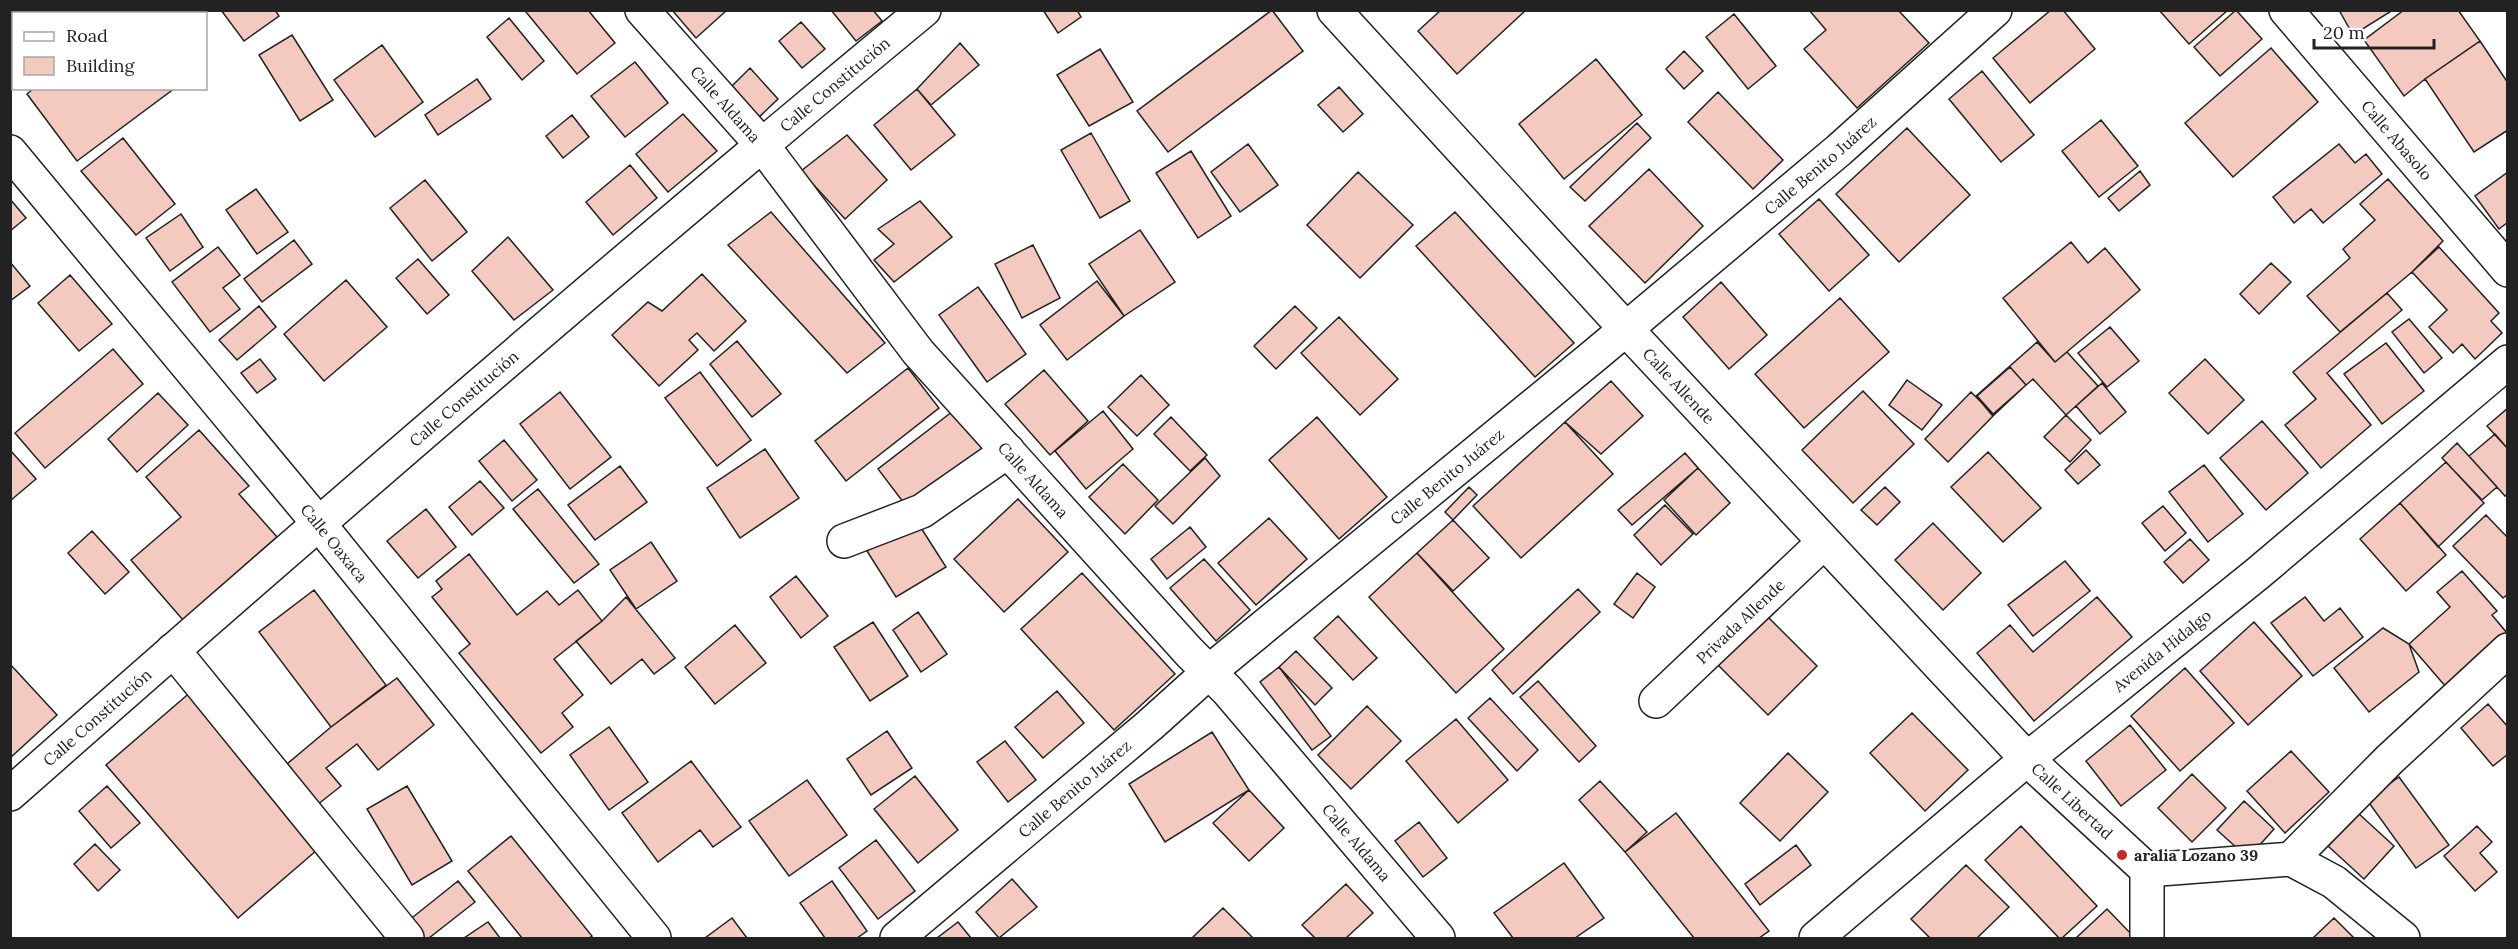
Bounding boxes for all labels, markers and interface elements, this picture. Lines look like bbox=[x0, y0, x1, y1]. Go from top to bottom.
legend bbox=[12, 12, 207, 90]
scale bar bbox=[2314, 12, 2434, 50]
text: 20 m bbox=[2323, 21, 2365, 44]
text: Road bbox=[66, 24, 108, 47]
street label: Calle Constitución bbox=[775, 32, 894, 136]
text: Building bbox=[66, 54, 136, 77]
street label: Calle Aldama bbox=[686, 62, 765, 147]
street label: Calle Abasolo bbox=[2357, 96, 2437, 184]
street label: Calle Benito Juárez bbox=[1760, 111, 1880, 219]
street label: Calle Allende bbox=[1639, 344, 1719, 428]
street label: Calle Constitución bbox=[405, 346, 523, 451]
street label: Calle Benito Juárez bbox=[1386, 424, 1508, 529]
street label: Calle Aldama bbox=[994, 437, 1073, 522]
street label: Calle Oaxaca bbox=[296, 500, 372, 586]
street label: Privada Allende bbox=[1692, 574, 1789, 668]
street label: Avenida Hidalgo bbox=[2108, 605, 2215, 696]
street label: Calle Constitución bbox=[39, 664, 156, 770]
street label: Calle Benito Juárez bbox=[1014, 735, 1135, 842]
street label: Calle Libertad bbox=[2027, 758, 2117, 844]
street label: Calle Aldama bbox=[1318, 799, 1395, 885]
place label: aralia Lozano 39 bbox=[2134, 845, 2258, 865]
marker: aralia Lozano 39 bbox=[2115, 848, 2129, 862]

